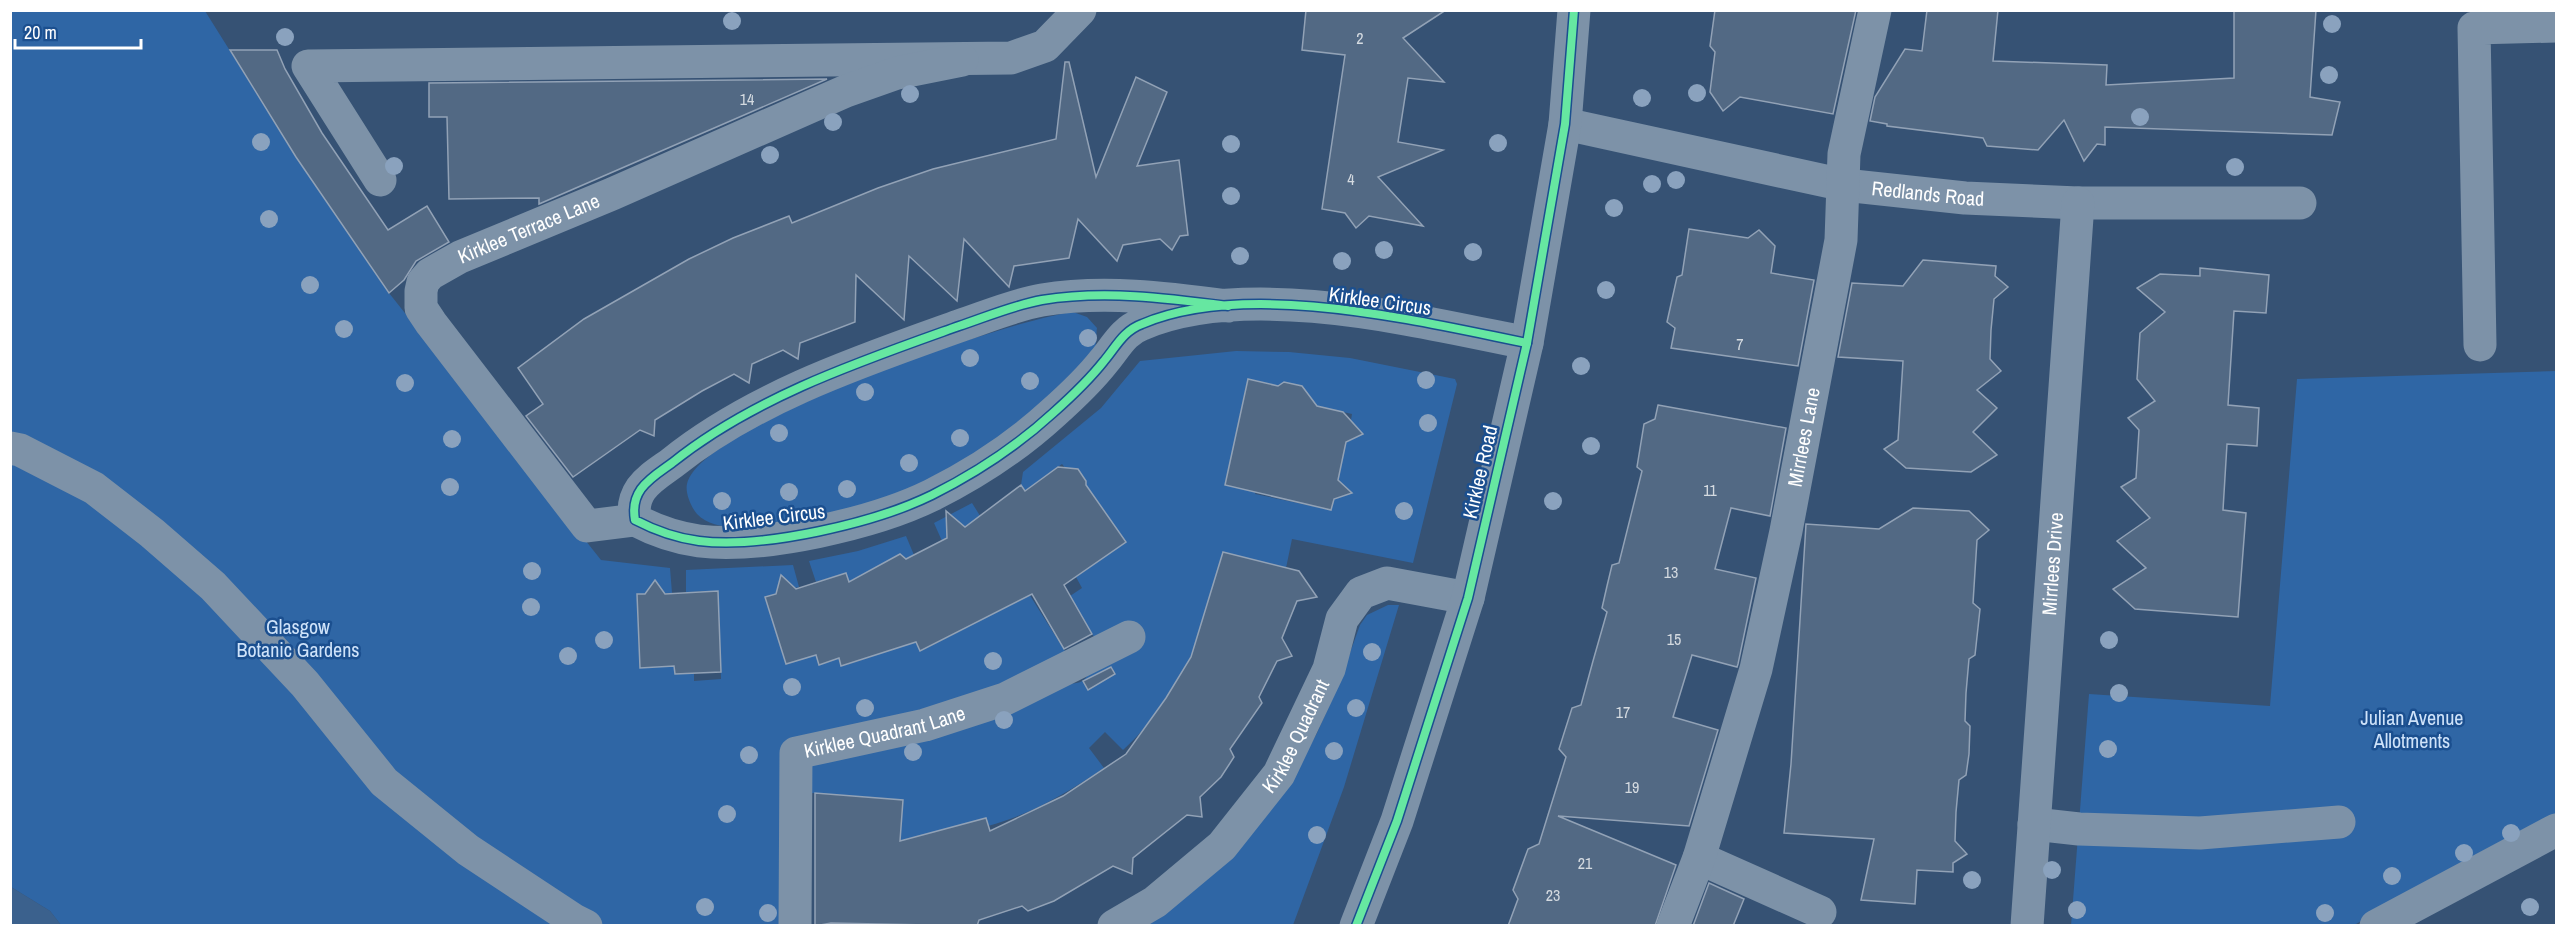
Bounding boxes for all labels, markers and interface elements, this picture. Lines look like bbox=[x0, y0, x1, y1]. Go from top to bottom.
scale bar bbox=[15, 12, 141, 50]
text: 20 m bbox=[24, 20, 57, 45]
house number: 2 bbox=[1356, 27, 1364, 49]
house number: 14 bbox=[740, 88, 754, 110]
house number: 4 bbox=[1347, 168, 1355, 190]
street label: Redlands Road bbox=[1870, 174, 1985, 212]
street label: Kirklee Terrace Lane bbox=[453, 187, 603, 270]
street label: Kirklee Circus bbox=[1327, 280, 1433, 321]
house number: 7 bbox=[1736, 333, 1744, 355]
street label: Mirrlees Lane bbox=[1781, 385, 1826, 489]
street label: Kirklee Road bbox=[1456, 423, 1503, 521]
house number: 11 bbox=[1703, 479, 1718, 501]
street label: Kirklee Circus bbox=[721, 497, 827, 536]
street label: Mirrlees Drive bbox=[2035, 512, 2069, 616]
house number: 13 bbox=[1664, 561, 1678, 583]
park label: Glasgow Botanic Gardens bbox=[236, 613, 360, 663]
house number: 15 bbox=[1667, 628, 1681, 650]
street label: Kirklee Quadrant bbox=[1255, 674, 1335, 798]
street label: Kirklee Quadrant Lane bbox=[801, 699, 969, 764]
house number: 17 bbox=[1616, 701, 1630, 723]
park label: Julian Avenue Allotments bbox=[2361, 704, 2463, 754]
house number: 19 bbox=[1625, 776, 1639, 798]
house number: 21 bbox=[1578, 852, 1593, 874]
house number: 23 bbox=[1546, 884, 1560, 906]

